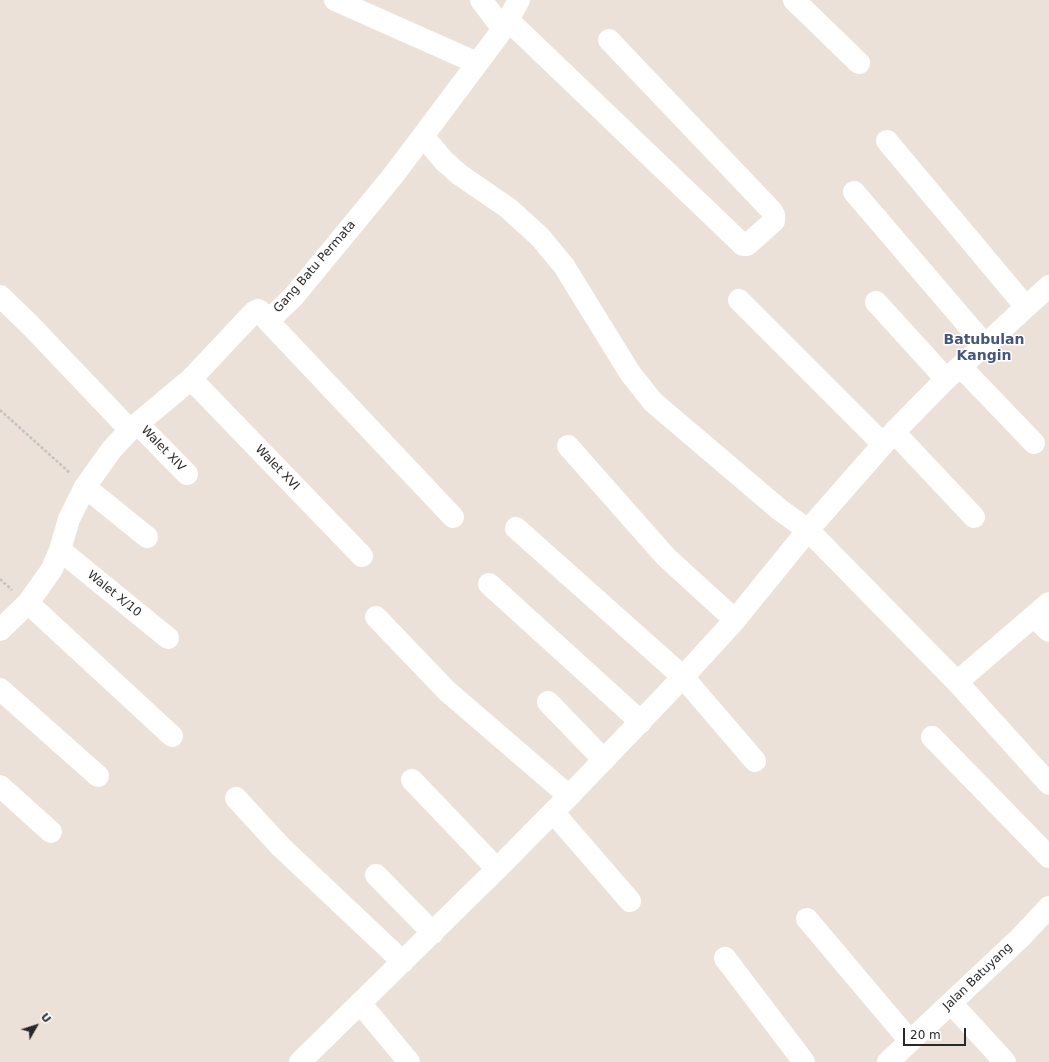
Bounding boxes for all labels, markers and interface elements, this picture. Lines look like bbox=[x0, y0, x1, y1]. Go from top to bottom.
street label: Gang Batu Permata bbox=[271, 218, 359, 316]
district label: Batubulan Kangin bbox=[944, 332, 1024, 364]
street label: Walet XIV bbox=[138, 423, 188, 475]
street label: Walet XVI bbox=[252, 442, 302, 494]
street label: Walet X/10 bbox=[84, 568, 144, 620]
street label: Jalan Batuyang bbox=[940, 940, 1016, 1014]
north arrow bbox=[16, 1006, 56, 1046]
text: U bbox=[38, 1011, 54, 1026]
scale bar bbox=[905, 1020, 968, 1046]
text: 20 m bbox=[910, 1028, 941, 1042]

